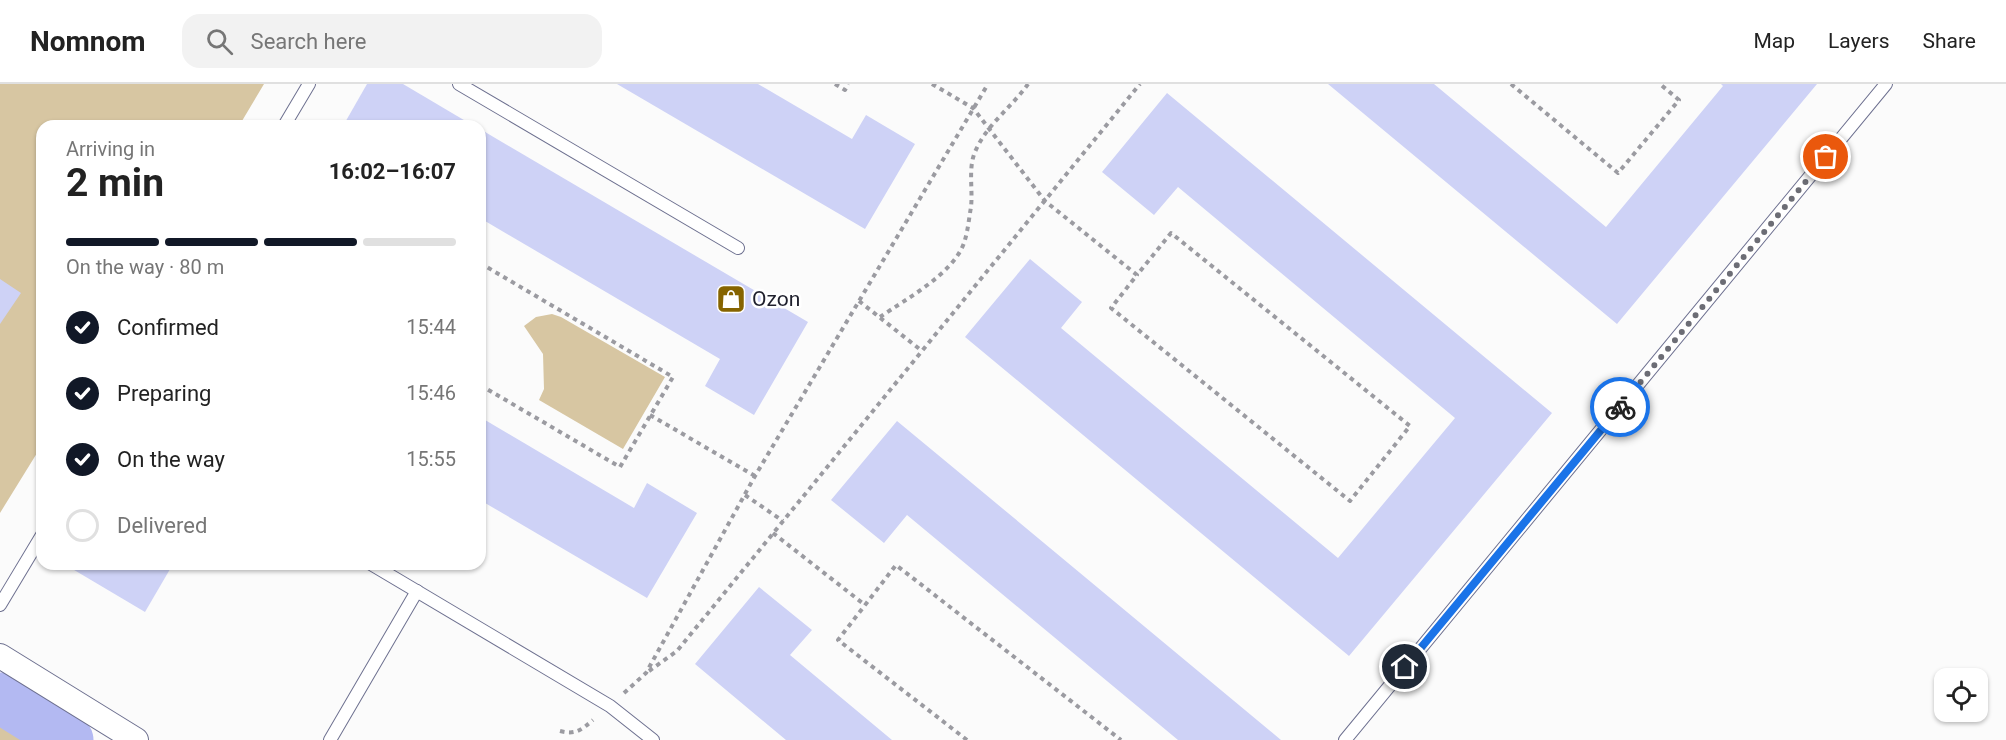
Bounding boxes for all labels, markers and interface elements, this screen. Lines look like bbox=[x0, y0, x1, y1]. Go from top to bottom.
search box bbox=[182, 14, 602, 68]
text: Nomnom bbox=[30, 25, 146, 58]
icon: search bbox=[203, 25, 236, 58]
text: Search here bbox=[251, 29, 366, 54]
text: Map bbox=[1753, 29, 1795, 53]
text: Layers bbox=[1828, 29, 1889, 53]
text: Share bbox=[1922, 29, 1976, 53]
pin bbox=[1800, 131, 1851, 182]
text: Arriving in bbox=[66, 137, 155, 161]
icon: bag bbox=[1809, 140, 1842, 173]
text: 16:02–16:07 bbox=[329, 159, 456, 184]
text: 2 min bbox=[66, 160, 164, 206]
text: On the way · 80 m bbox=[66, 255, 224, 279]
shop icon: Ozon bbox=[715, 283, 747, 315]
place label: Ozon bbox=[752, 287, 800, 311]
icon: check bbox=[66, 311, 99, 344]
text: Confirmed bbox=[117, 315, 219, 340]
text: 15:44 bbox=[406, 315, 456, 339]
icon: check bbox=[66, 377, 99, 410]
courier bbox=[1590, 377, 1650, 437]
text: Preparing bbox=[117, 381, 211, 406]
text: 15:46 bbox=[406, 381, 456, 405]
icon: bike bbox=[1604, 391, 1637, 424]
icon: check bbox=[66, 443, 99, 476]
text: On the way bbox=[117, 447, 225, 472]
text: 15:55 bbox=[406, 447, 456, 471]
text: Delivered bbox=[117, 513, 207, 538]
pin bbox=[1379, 641, 1430, 692]
icon: home bbox=[1388, 650, 1421, 683]
map controls bbox=[1934, 668, 1988, 722]
button: locate bbox=[1934, 668, 1988, 722]

